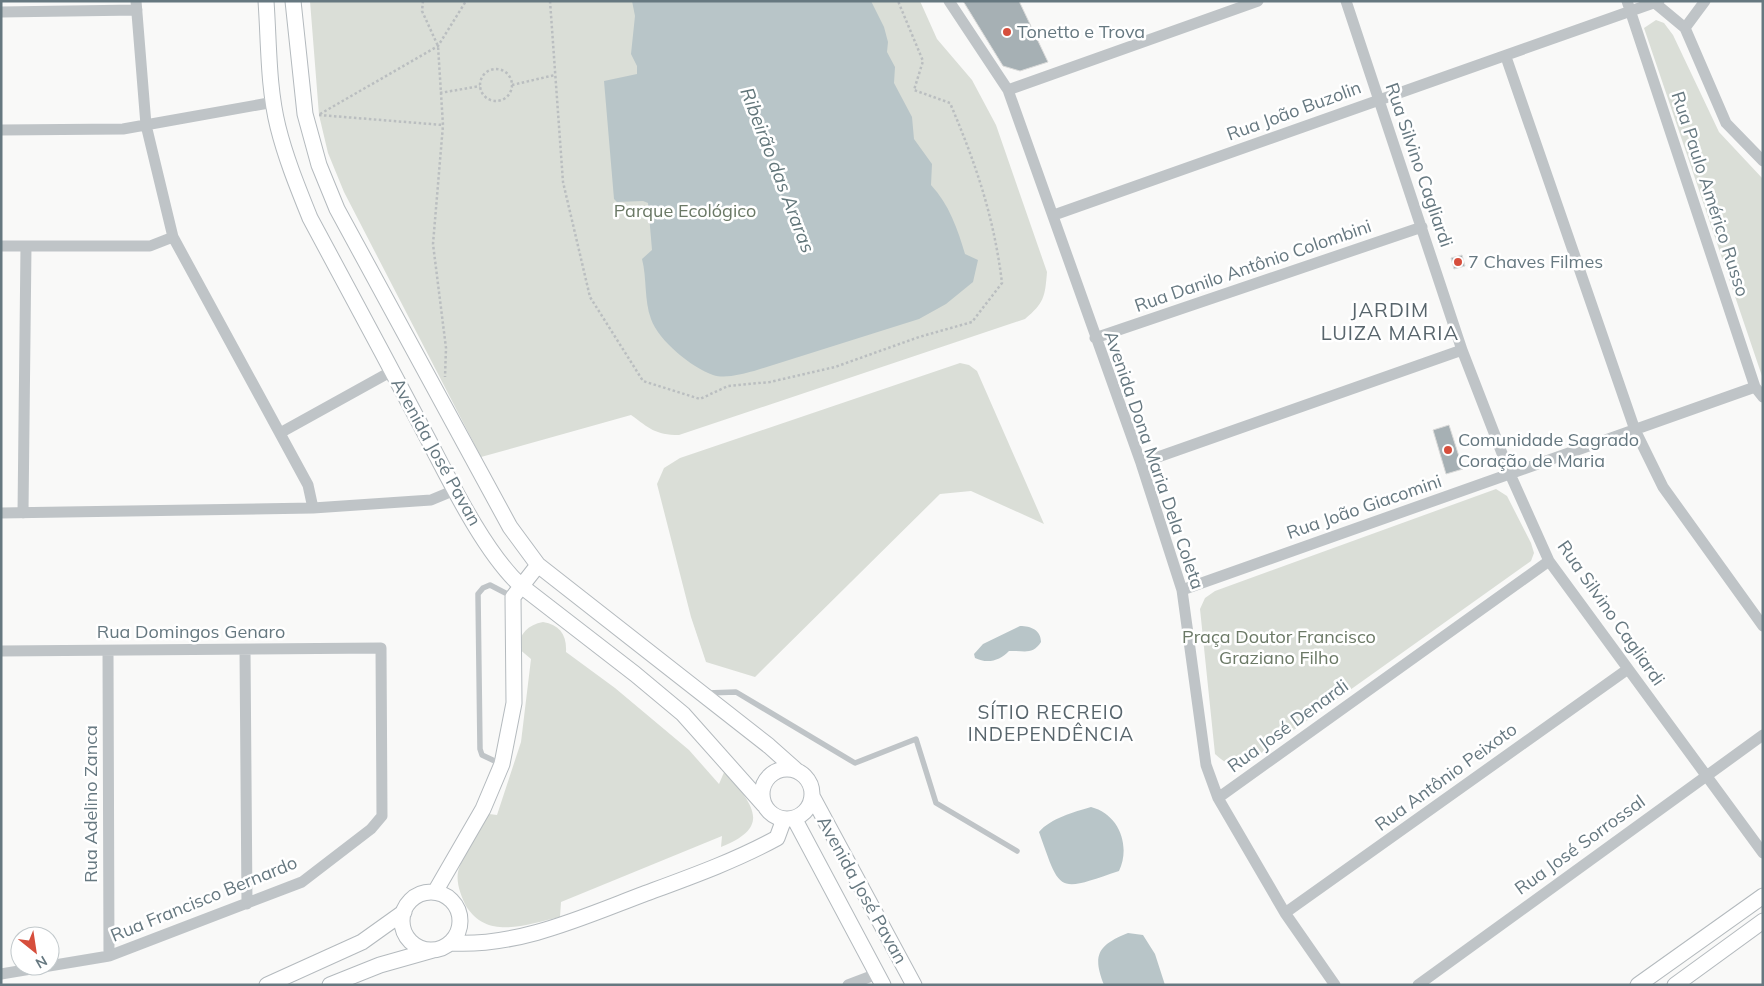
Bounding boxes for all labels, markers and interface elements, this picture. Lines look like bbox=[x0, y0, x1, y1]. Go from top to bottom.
place label: Tonetto e Trova bbox=[1017, 20, 1145, 43]
marker: Tonetto e Trova bbox=[1001, 26, 1013, 38]
street label: Rua João Buzolin bbox=[1223, 76, 1364, 146]
street label: Rua Silvino Cagliardi bbox=[1381, 80, 1458, 250]
water label: Ribeirão das Araras bbox=[735, 84, 821, 256]
street label: Rua Paulo Américo Russo bbox=[1666, 88, 1755, 299]
park label: Parque Ecológico bbox=[614, 199, 756, 222]
street label: Rua Danilo Antônio Colombini bbox=[1131, 214, 1374, 317]
place label: 7 Chaves Filmes bbox=[1468, 250, 1603, 273]
marker: 7 Chaves Filmes bbox=[1452, 256, 1464, 268]
district label: JARDIM LUIZA MARIA bbox=[1321, 297, 1459, 345]
street label: Avenida Dona Maria Dela Coleta bbox=[1099, 328, 1210, 592]
street label: Avenida José Pavan bbox=[386, 374, 487, 530]
place label: Comunidade Sagrado Coração de Maria bbox=[1458, 428, 1639, 472]
marker: Comunidade Sagrado Coração de Maria bbox=[1442, 444, 1454, 456]
street label: Rua João Giacomini bbox=[1283, 469, 1444, 544]
street label: Rua Silvino Cagliardi bbox=[1553, 536, 1670, 690]
street label: Rua Domingos Genaro bbox=[97, 620, 285, 643]
park label: Praça Doutor Francisco Graziano Filho bbox=[1182, 625, 1376, 669]
street label: Rua José Denardi bbox=[1223, 674, 1353, 777]
district label: SÍTIO RECREIO INDEPENDÊNCIA bbox=[968, 700, 1134, 746]
street label: Rua Antônio Peixoto bbox=[1370, 717, 1521, 836]
street label: Rua Adelino Zanca bbox=[79, 725, 102, 883]
street label: Rua José Sorrossal bbox=[1510, 790, 1649, 900]
street label: Avenida José Pavan bbox=[812, 812, 913, 968]
street label: Rua Francisco Bernardo bbox=[107, 851, 301, 947]
north arrow bbox=[10, 926, 60, 976]
text: N bbox=[32, 952, 51, 973]

